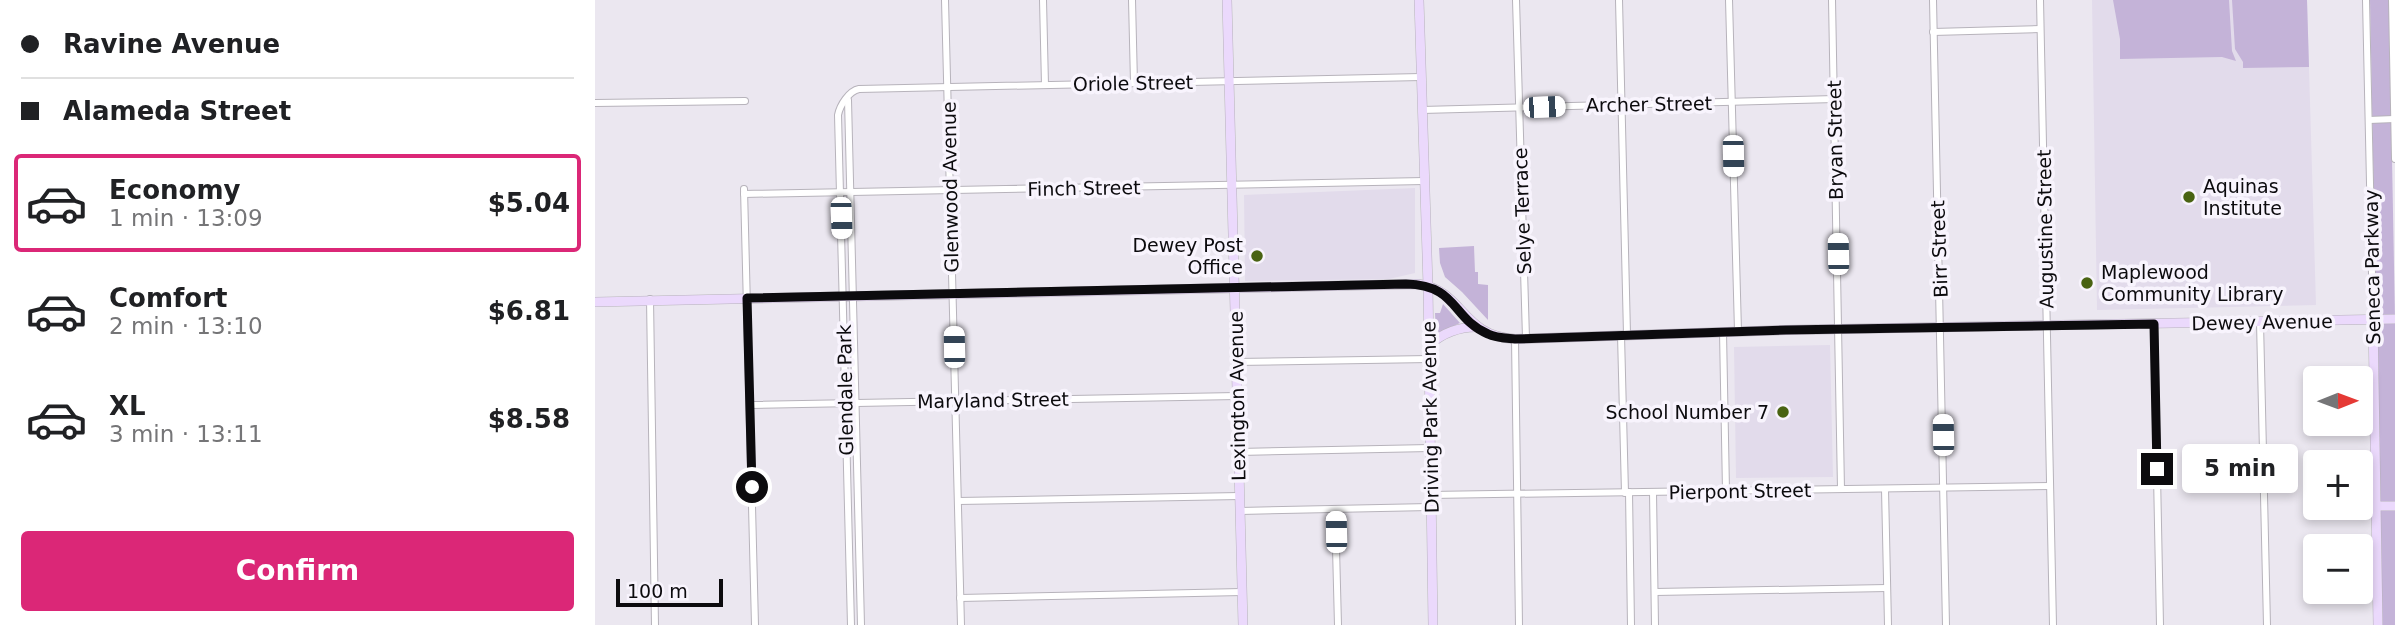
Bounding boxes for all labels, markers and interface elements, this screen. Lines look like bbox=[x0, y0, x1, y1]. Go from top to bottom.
text: Ravine Avenue bbox=[63, 29, 280, 59]
street label: Oriole Street bbox=[1073, 71, 1193, 95]
street label: Bryan Street bbox=[1823, 80, 1847, 200]
street label: Archer Street bbox=[1586, 92, 1712, 116]
text: Alameda Street bbox=[63, 96, 291, 126]
car bbox=[1523, 96, 1566, 118]
street label: Glenwood Avenue bbox=[938, 101, 962, 273]
car bbox=[1723, 135, 1744, 177]
street label: Selye Terrace bbox=[1509, 147, 1535, 275]
street label: Augustine Street bbox=[2033, 149, 2057, 309]
icon: car bbox=[25, 172, 88, 235]
text: Economy bbox=[109, 175, 240, 205]
place label: Aquinas Institute bbox=[2203, 175, 2282, 219]
street label: Finch Street bbox=[1027, 176, 1141, 200]
text: $5.04 bbox=[488, 188, 570, 218]
marker: Aquinas Institute bbox=[2181, 189, 2197, 205]
street label: Seneca Parkway bbox=[2360, 189, 2384, 345]
car bbox=[830, 197, 853, 239]
street label: Birr Street bbox=[1926, 200, 1952, 298]
text: 1 min · 13:09 bbox=[109, 205, 263, 231]
car bbox=[1828, 233, 1849, 275]
place label: Dewey Post Office bbox=[1132, 234, 1243, 278]
marker: Dewey Post Office bbox=[1249, 248, 1265, 264]
place label: Maplewood Community Library bbox=[2101, 261, 2283, 305]
marker: Maplewood Community Library bbox=[2079, 275, 2095, 291]
icon: car bbox=[25, 280, 88, 343]
text: Comfort bbox=[109, 283, 227, 313]
text: $6.81 bbox=[488, 296, 570, 326]
street label: Dewey Avenue bbox=[2191, 310, 2333, 334]
street label: Lexington Avenue bbox=[1225, 311, 1249, 481]
text: 2 min · 13:10 bbox=[109, 313, 263, 339]
street label: Driving Park Avenue bbox=[1417, 321, 1443, 513]
street label: Glendale Park bbox=[833, 324, 857, 456]
car bbox=[944, 326, 965, 368]
north arrow bbox=[2303, 366, 2373, 436]
map controls bbox=[2303, 366, 2373, 604]
icon: car bbox=[25, 388, 88, 451]
street label: Maryland Street bbox=[917, 388, 1069, 412]
text: XL bbox=[109, 391, 146, 421]
place label: School Number 7 bbox=[1605, 401, 1769, 423]
text: $8.58 bbox=[488, 404, 570, 434]
marker: School Number 7 bbox=[1775, 404, 1791, 420]
car bbox=[1933, 414, 1954, 456]
text: 3 min · 13:11 bbox=[109, 421, 263, 447]
callout: 5 min bbox=[2181, 444, 2297, 494]
button: + bbox=[2303, 450, 2373, 520]
route end bbox=[2141, 453, 2173, 485]
text: 5 min bbox=[2204, 455, 2276, 481]
route start bbox=[736, 471, 768, 503]
street label: Pierpont Street bbox=[1668, 479, 1812, 503]
car bbox=[1326, 511, 1347, 553]
button: Confirm bbox=[21, 531, 574, 611]
button: − bbox=[2303, 534, 2373, 604]
scale bar bbox=[616, 576, 723, 608]
text: 100 m bbox=[627, 580, 688, 602]

